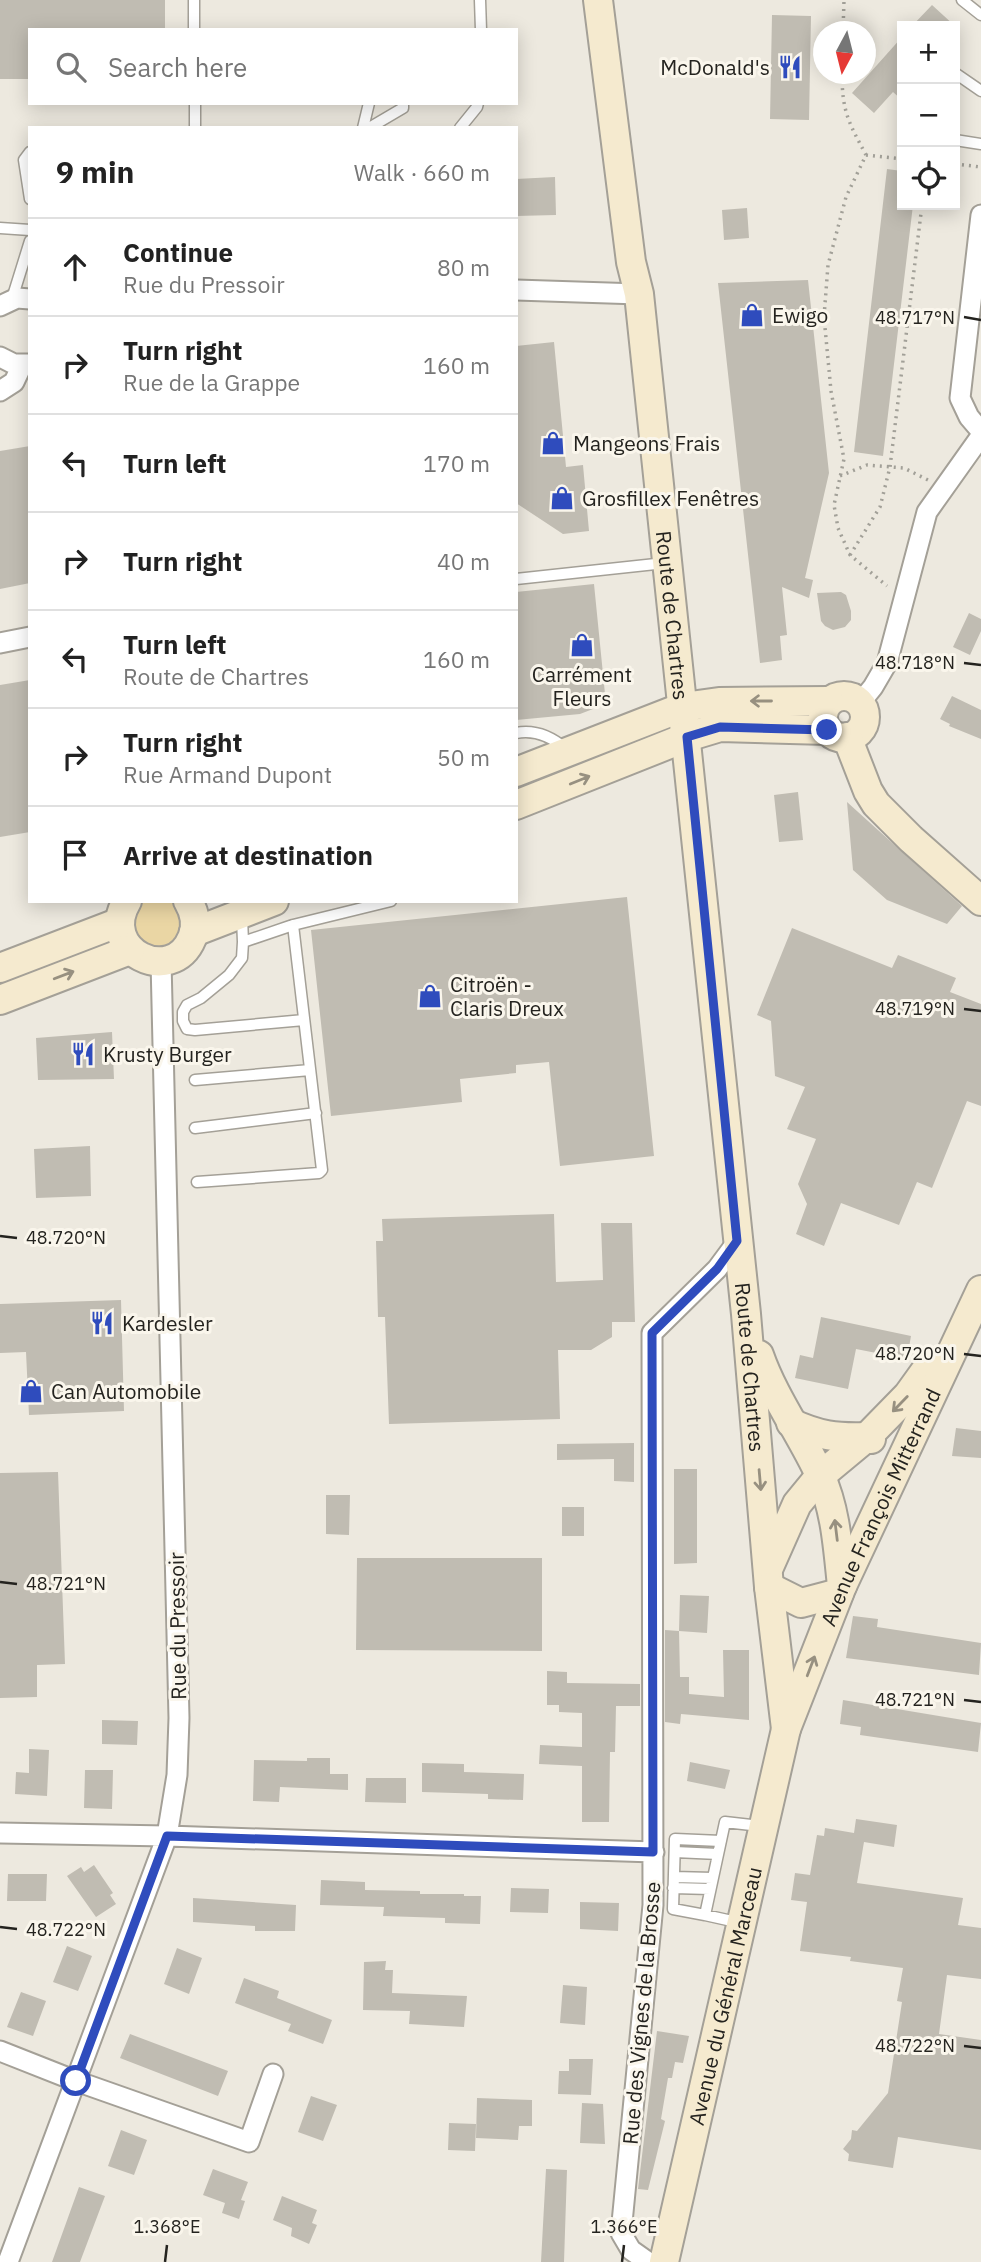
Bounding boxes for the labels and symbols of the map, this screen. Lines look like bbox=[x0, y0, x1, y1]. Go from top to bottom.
north arrow bbox=[813, 21, 876, 84]
place label: McDonald's bbox=[660, 53, 770, 81]
restaurant icon: McDonald's bbox=[776, 53, 804, 81]
shop icon: Ewigo bbox=[738, 301, 766, 329]
place label: Ewigo bbox=[772, 301, 828, 329]
text: 48.717°N bbox=[875, 306, 955, 329]
shop icon: Mangeons Frais bbox=[539, 429, 567, 457]
place label: Mangeons Frais bbox=[573, 429, 720, 457]
shop icon: Grosfillex Fenêtres bbox=[548, 484, 576, 512]
place label: Grosfillex Fenêtres bbox=[582, 484, 759, 512]
street label: Route de Chartres bbox=[650, 529, 695, 701]
shop icon: Carrément Fleurs bbox=[568, 631, 596, 659]
text: 48.718°N bbox=[875, 651, 955, 674]
place label: Carrément Fleurs bbox=[532, 660, 632, 712]
one-way arrow bbox=[750, 695, 773, 708]
route end bbox=[811, 714, 842, 745]
one-way arrow bbox=[568, 772, 590, 785]
one-way arrow bbox=[52, 968, 74, 981]
place label: Citroën - Claris Dreux bbox=[450, 970, 564, 1022]
shop icon: Citroën - Claris Dreux bbox=[416, 982, 444, 1010]
text: 48.719°N bbox=[875, 997, 955, 1020]
restaurant icon: Krusty Burger bbox=[69, 1040, 97, 1068]
place label: Krusty Burger bbox=[103, 1040, 232, 1068]
text: 48.720°N bbox=[26, 1226, 106, 1249]
street label: Route de Chartres bbox=[729, 1281, 772, 1453]
restaurant icon: Kardesler bbox=[88, 1309, 116, 1337]
place label: Kardesler bbox=[122, 1309, 213, 1337]
text: 48.720°N bbox=[875, 1342, 955, 1365]
shop icon: Can Automobile bbox=[17, 1377, 45, 1405]
place label: Can Automobile bbox=[51, 1377, 201, 1405]
street label: Avenue François Mitterrand bbox=[814, 1384, 947, 1630]
one-way arrow bbox=[891, 1395, 908, 1412]
one-way arrow bbox=[754, 1468, 767, 1491]
one-way arrow bbox=[829, 1519, 842, 1542]
street label: Rue du Pressoir bbox=[162, 1552, 192, 1700]
text: 48.721°N bbox=[26, 1572, 106, 1595]
one-way arrow bbox=[806, 1655, 818, 1677]
text: 48.721°N bbox=[875, 1688, 955, 1711]
street label: Avenue du Général Marceau bbox=[682, 1864, 768, 2128]
street label: Rue des Vignes de la Brosse bbox=[616, 1880, 666, 2146]
text: 48.722°N bbox=[26, 1918, 106, 1941]
text: 48.722°N bbox=[875, 2034, 955, 2057]
route start bbox=[60, 2065, 91, 2096]
text: 1.368°E bbox=[133, 2215, 201, 2238]
text: 1.366°E bbox=[590, 2215, 658, 2238]

